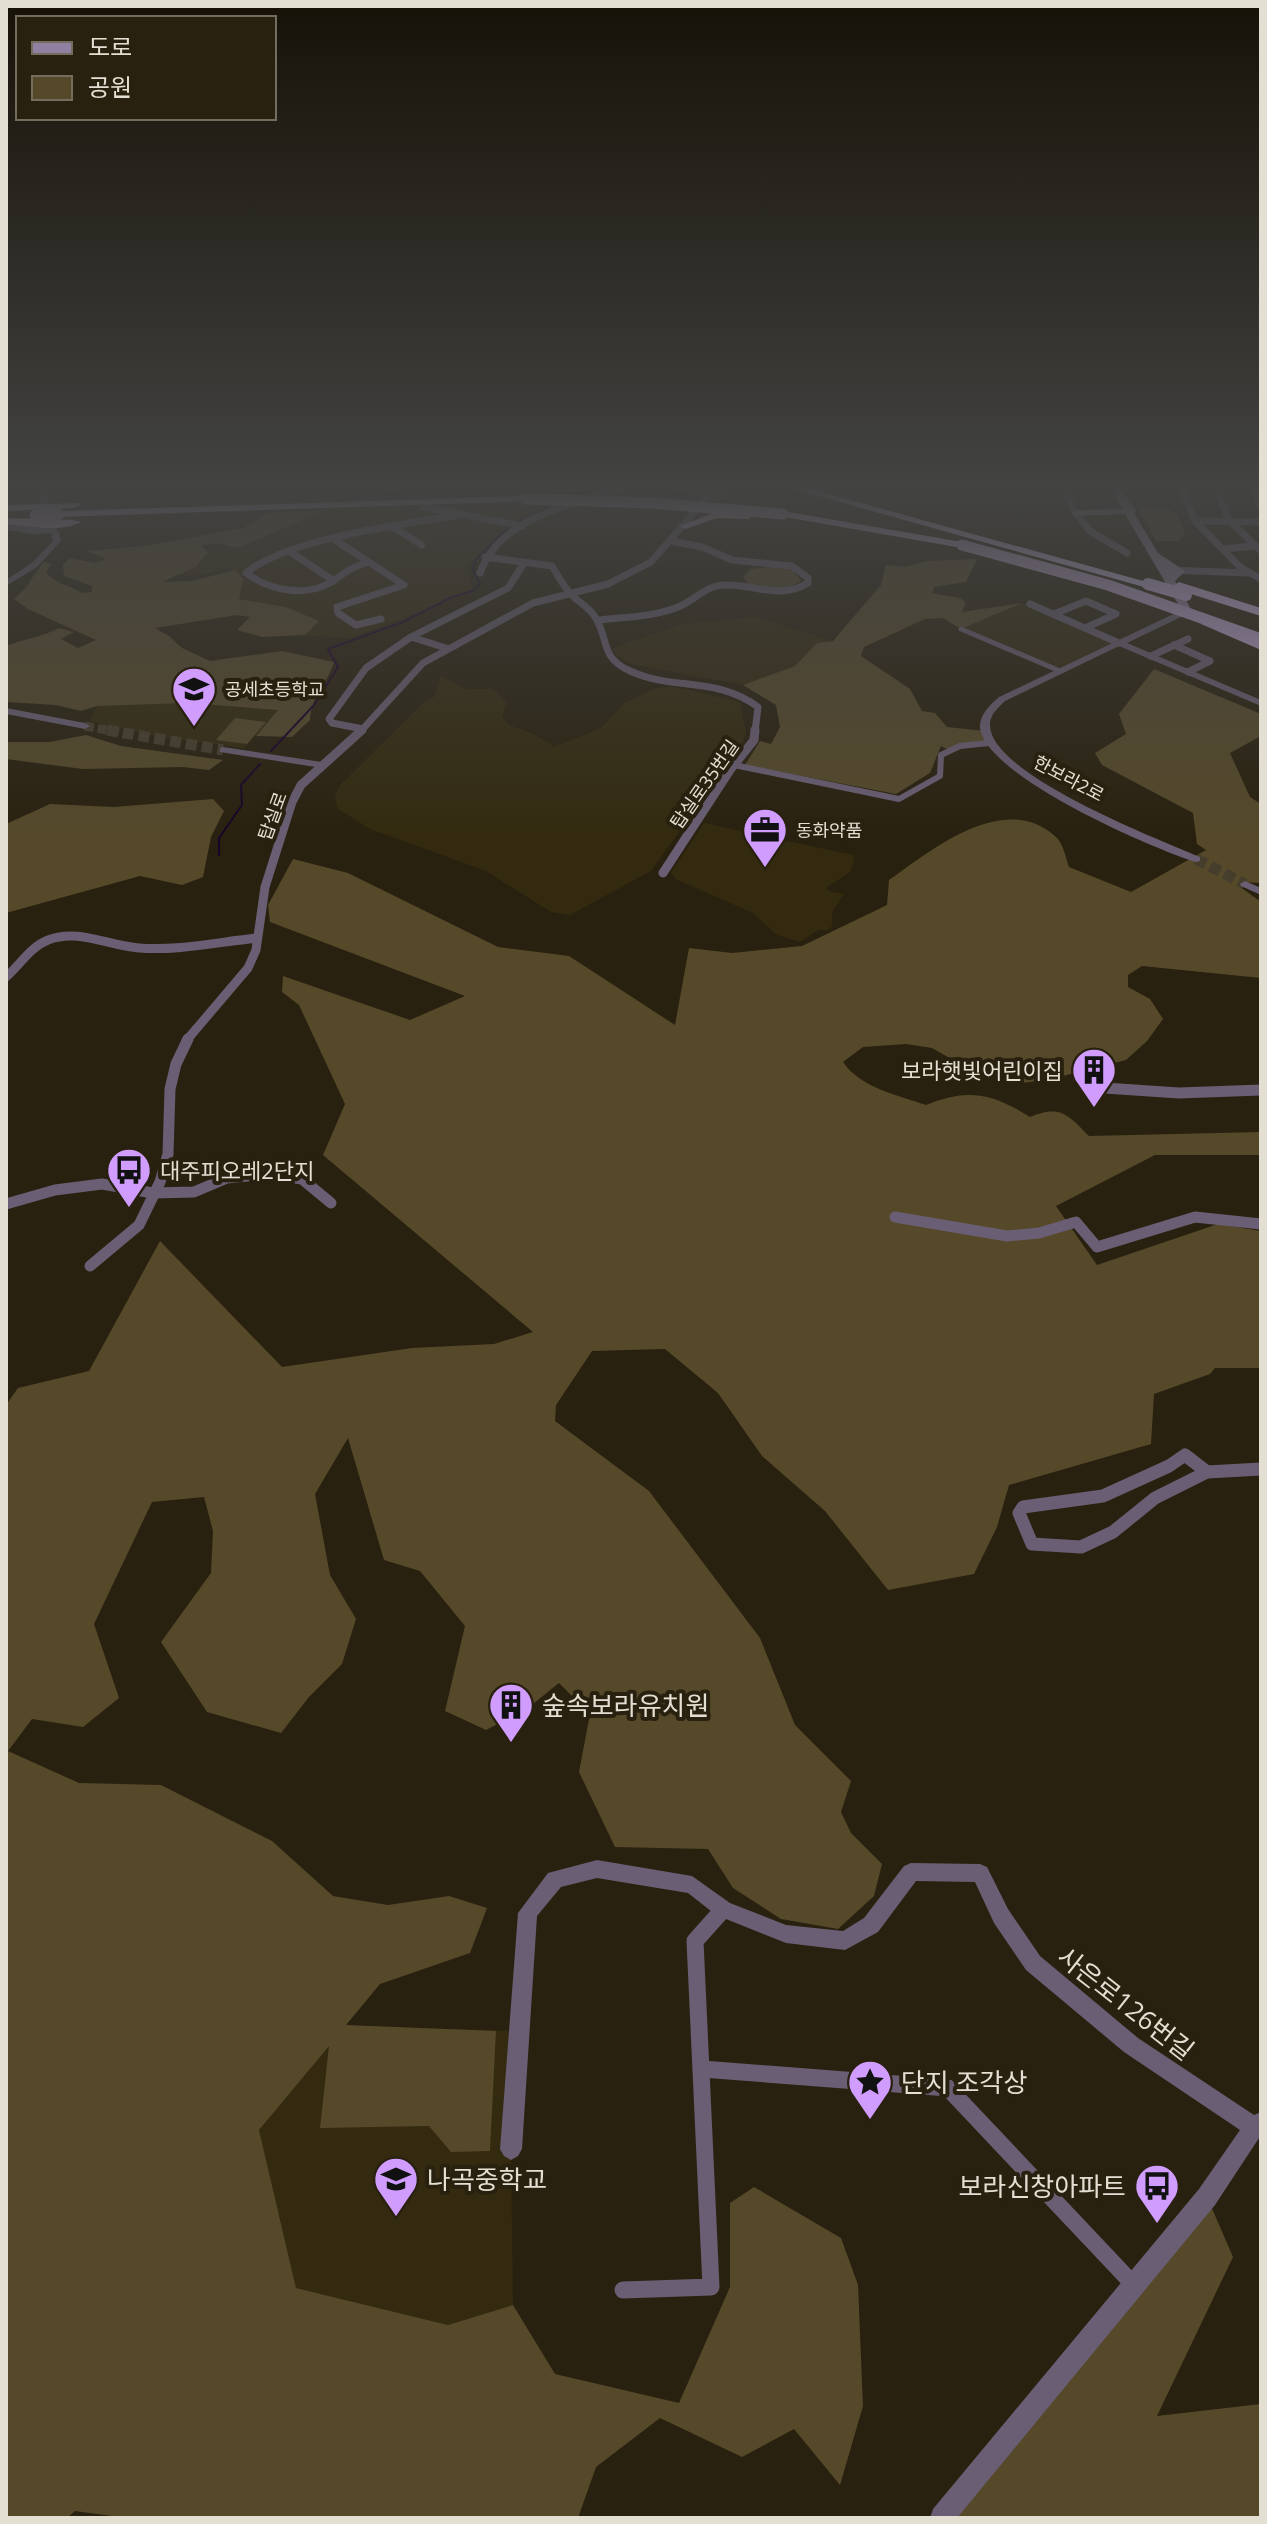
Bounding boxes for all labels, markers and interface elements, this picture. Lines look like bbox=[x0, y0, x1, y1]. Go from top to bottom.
legend bbox=[16, 16, 276, 120]
text: 도로 bbox=[88, 30, 132, 63]
text: 공원 bbox=[88, 70, 132, 103]
school or university icon: 공세초등학교 bbox=[170, 665, 218, 728]
place label: 공세초등학교 bbox=[225, 677, 324, 701]
street label: 탑실로35번길 bbox=[665, 735, 743, 833]
street label: 한보라2로 bbox=[1030, 749, 1108, 807]
street label: 탑실로 bbox=[252, 789, 292, 843]
office icon: 동화약품 bbox=[741, 806, 789, 869]
place label: 동화약품 bbox=[796, 818, 862, 842]
building icon: 보라햇빛어린이집 bbox=[1070, 1046, 1118, 1109]
place label: 보라햇빛어린이집 bbox=[901, 1055, 1063, 1085]
bus stop icon: 대주피오레2단지 bbox=[105, 1146, 153, 1209]
place label: 대주피오레2단지 bbox=[160, 1155, 314, 1185]
building icon: 숲속보라유치원 bbox=[487, 1681, 535, 1744]
place label: 숲속보라유치원 bbox=[542, 1687, 709, 1723]
street label: 사은로126번길 bbox=[1050, 1938, 1202, 2068]
place icon: 단지 조각상 bbox=[846, 2058, 894, 2121]
place label: 단지 조각상 bbox=[901, 2064, 1027, 2100]
school or university icon: 나곡중학교 bbox=[372, 2155, 420, 2218]
place label: 나곡중학교 bbox=[427, 2161, 547, 2197]
bus stop icon: 보라신창아파트 bbox=[1133, 2162, 1181, 2225]
place label: 보라신창아파트 bbox=[959, 2168, 1126, 2204]

